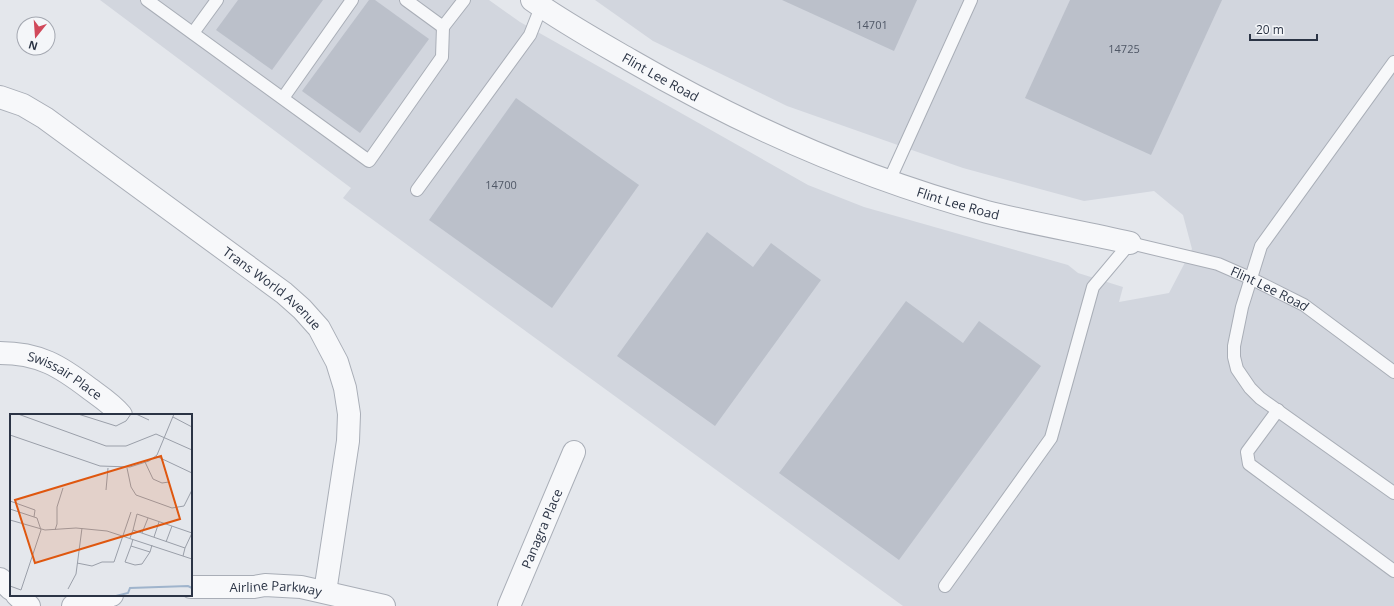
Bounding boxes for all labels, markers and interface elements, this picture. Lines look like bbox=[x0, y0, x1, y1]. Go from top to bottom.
north arrow bbox=[16, 16, 56, 56]
scale bar bbox=[1250, 16, 1317, 42]
house number: 14701 bbox=[856, 17, 888, 32]
text: 20 m bbox=[1256, 21, 1284, 38]
text: N bbox=[26, 38, 39, 55]
house number: 14725 bbox=[1108, 41, 1140, 56]
street label: Flint Lee Road bbox=[619, 48, 702, 105]
house number: 14700 bbox=[485, 177, 517, 192]
street label: Flint Lee Road bbox=[915, 183, 1001, 224]
street label: Trans World Avenue bbox=[219, 242, 325, 334]
street label: Flint Lee Road bbox=[1228, 262, 1313, 315]
street label: Swissair Place bbox=[26, 347, 106, 404]
inset map bbox=[10, 414, 192, 596]
street label: Panagra Place bbox=[517, 486, 567, 571]
street label: Airline Parkway bbox=[229, 576, 324, 601]

